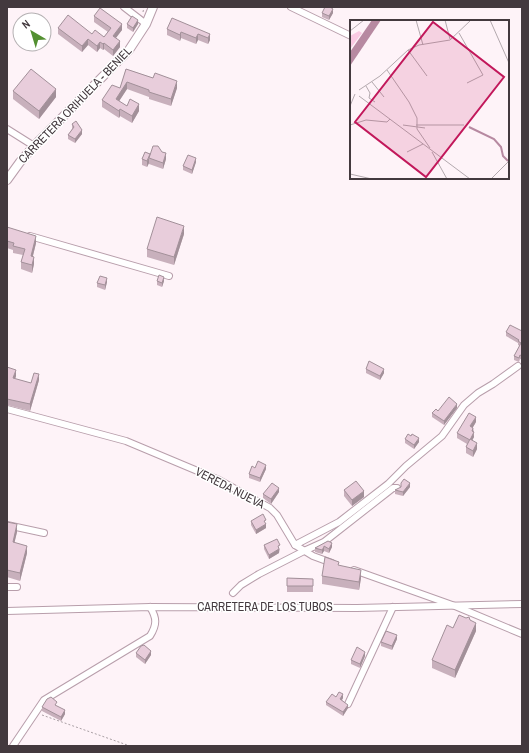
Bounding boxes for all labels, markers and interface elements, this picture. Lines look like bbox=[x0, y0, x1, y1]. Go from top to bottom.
north arrow bbox=[12, 12, 52, 52]
text: N bbox=[19, 17, 33, 32]
inset map bbox=[350, 20, 509, 179]
street label: CARRETERA ORIHUELA - BENIEL bbox=[15, 43, 135, 167]
street label: VEREDA NUEVA bbox=[193, 464, 268, 513]
street label: CARRETERA DE LOS TUBOS bbox=[197, 599, 333, 615]

